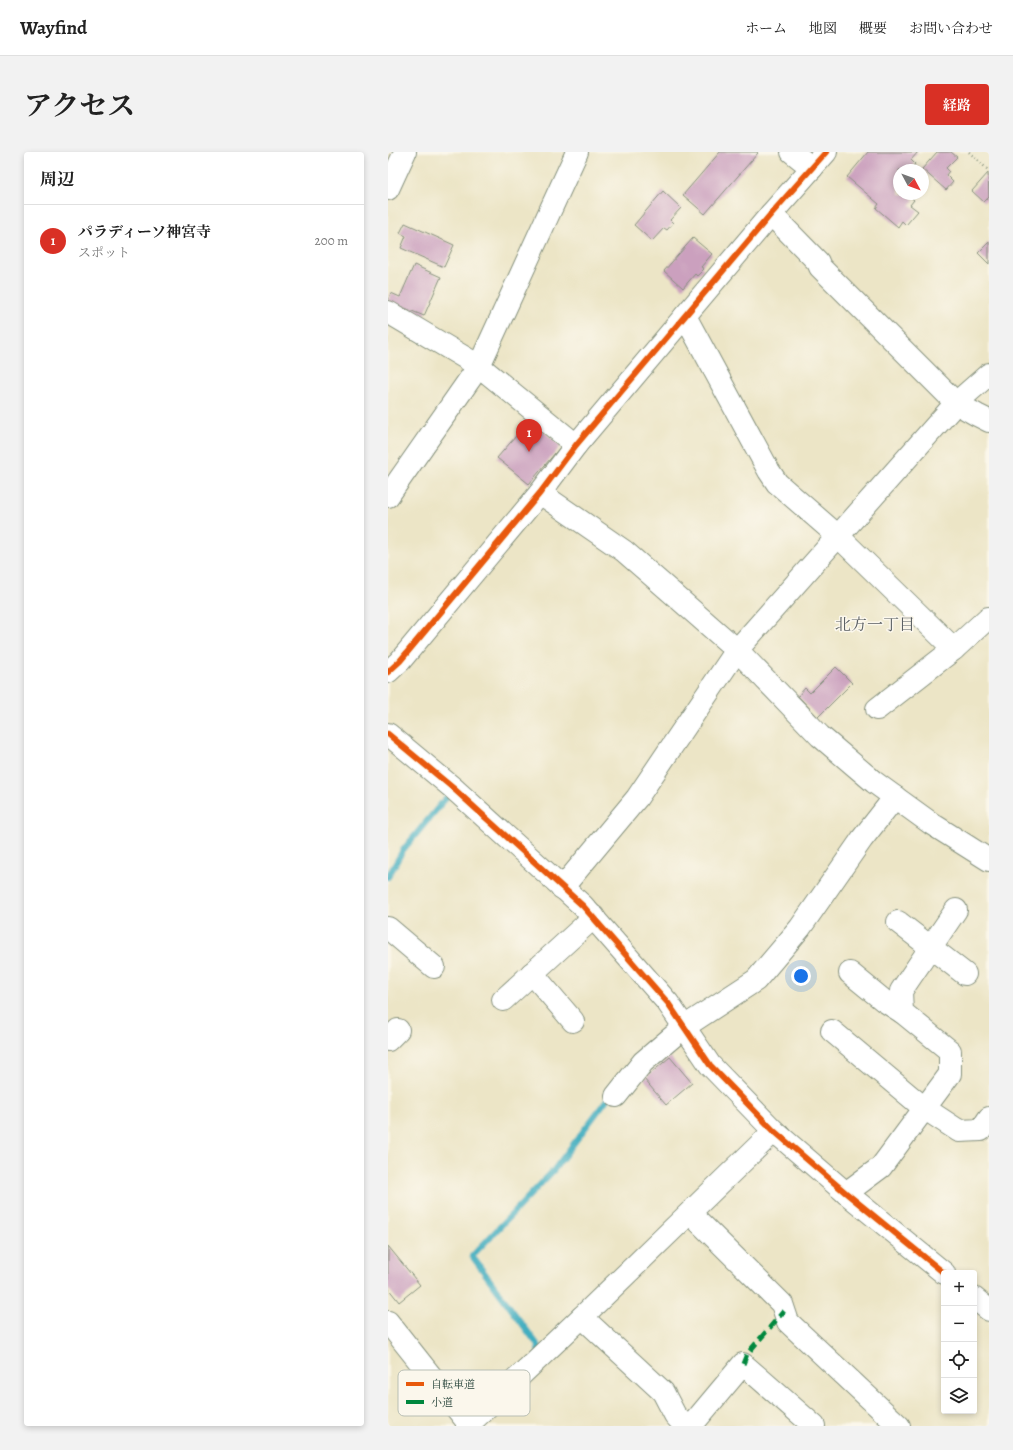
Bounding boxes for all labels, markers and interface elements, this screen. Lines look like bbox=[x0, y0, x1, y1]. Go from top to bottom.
text: Wayfind bbox=[20, 15, 87, 41]
text: ホーム bbox=[745, 19, 787, 38]
text: 地図 bbox=[809, 19, 837, 38]
text: 概要 bbox=[859, 19, 887, 38]
text: お問い合わせ bbox=[909, 19, 993, 38]
button: 経路 bbox=[925, 84, 989, 125]
text: アクセス bbox=[24, 87, 135, 125]
north arrow bbox=[893, 164, 929, 200]
text: 周辺 bbox=[40, 168, 74, 191]
text: パラディーソ神宮寺 bbox=[78, 222, 211, 242]
text: 1 bbox=[51, 232, 55, 249]
text: 200 m bbox=[315, 232, 348, 249]
text: スポット bbox=[78, 244, 130, 261]
pin: 1 bbox=[516, 419, 542, 452]
district label: 北方一丁目 bbox=[835, 614, 915, 636]
your location bbox=[791, 966, 811, 986]
map controls bbox=[941, 1270, 977, 1414]
button: + bbox=[941, 1270, 977, 1306]
button: − bbox=[941, 1306, 977, 1342]
button: locate bbox=[941, 1342, 977, 1378]
legend bbox=[398, 1370, 530, 1416]
text: 自転車道 bbox=[431, 1377, 475, 1392]
button: layers bbox=[941, 1378, 977, 1414]
text: 小道 bbox=[431, 1395, 453, 1410]

